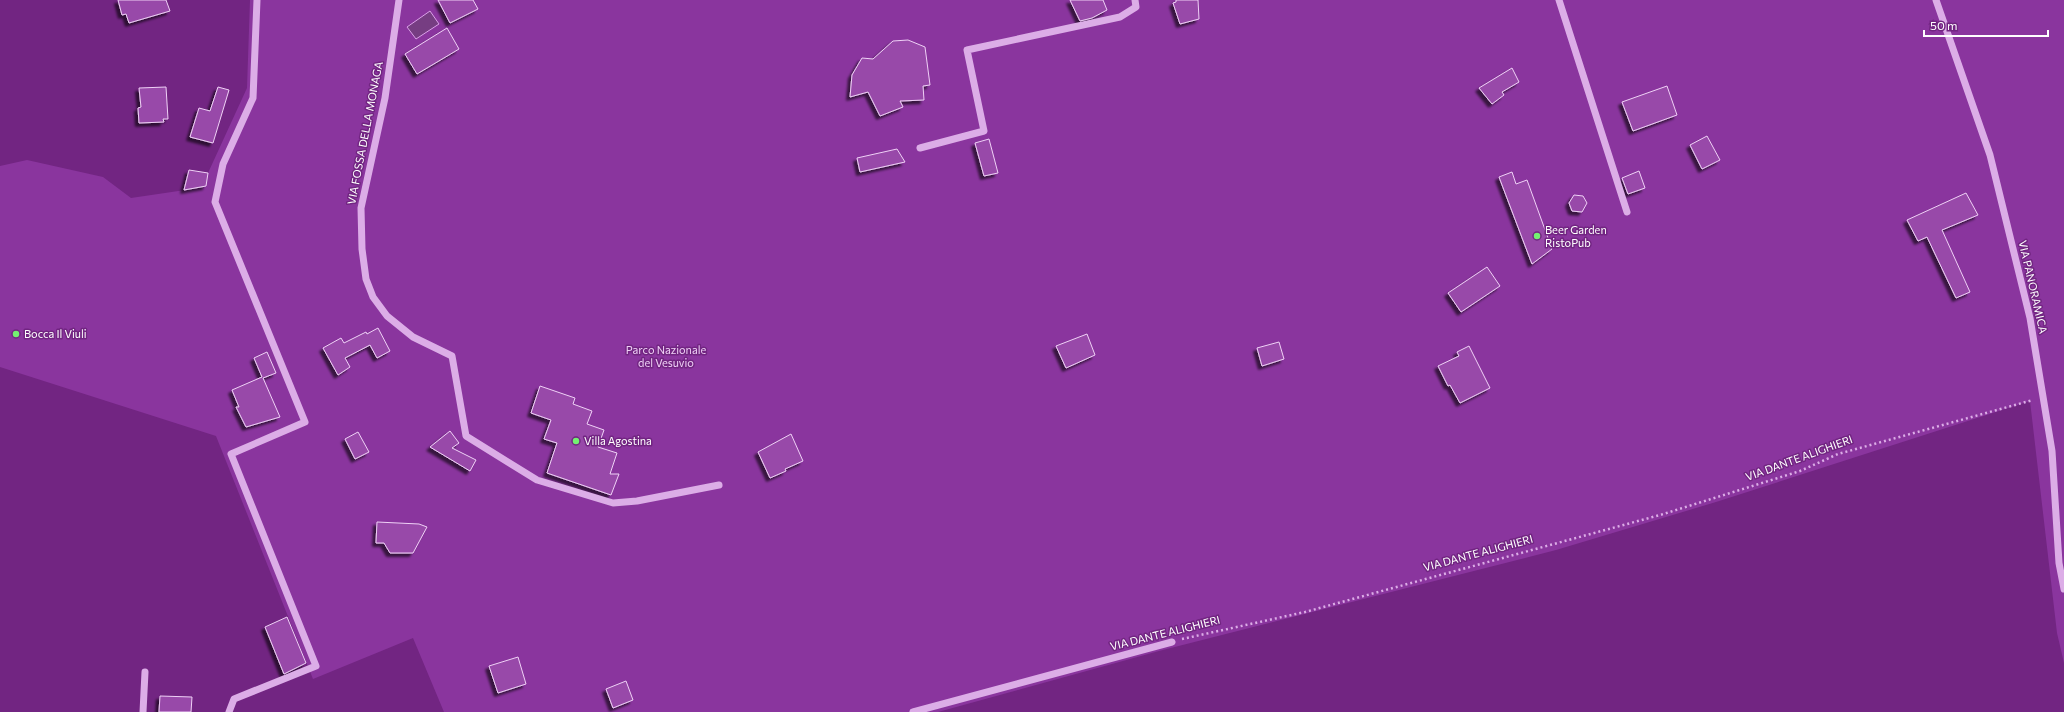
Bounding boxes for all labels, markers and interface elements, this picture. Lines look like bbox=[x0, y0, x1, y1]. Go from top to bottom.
scale bar bbox=[1924, 12, 2048, 38]
text: 50 m bbox=[1930, 18, 1958, 32]
street label: VIA FOSSA DELLA MONAGA bbox=[344, 60, 385, 206]
place label: Beer Garden RistoPub bbox=[1545, 223, 1607, 249]
marker: Beer Garden RistoPub bbox=[1532, 231, 1542, 241]
street label: VIA PANORAMICA bbox=[2016, 239, 2051, 335]
place label: Bocca Il Viuli bbox=[24, 327, 87, 340]
marker: Bocca Il Viuli bbox=[11, 329, 21, 339]
park label: Parco Nazionale del Vesuvio bbox=[626, 343, 706, 369]
street label: VIA DANTE ALIGHIERI bbox=[1744, 432, 1854, 483]
place label: Villa Agostina bbox=[584, 434, 652, 447]
marker: Villa Agostina bbox=[571, 436, 581, 446]
street label: VIA DANTE ALIGHIERI bbox=[1422, 532, 1534, 573]
street label: VIA DANTE ALIGHIERI bbox=[1108, 613, 1221, 652]

